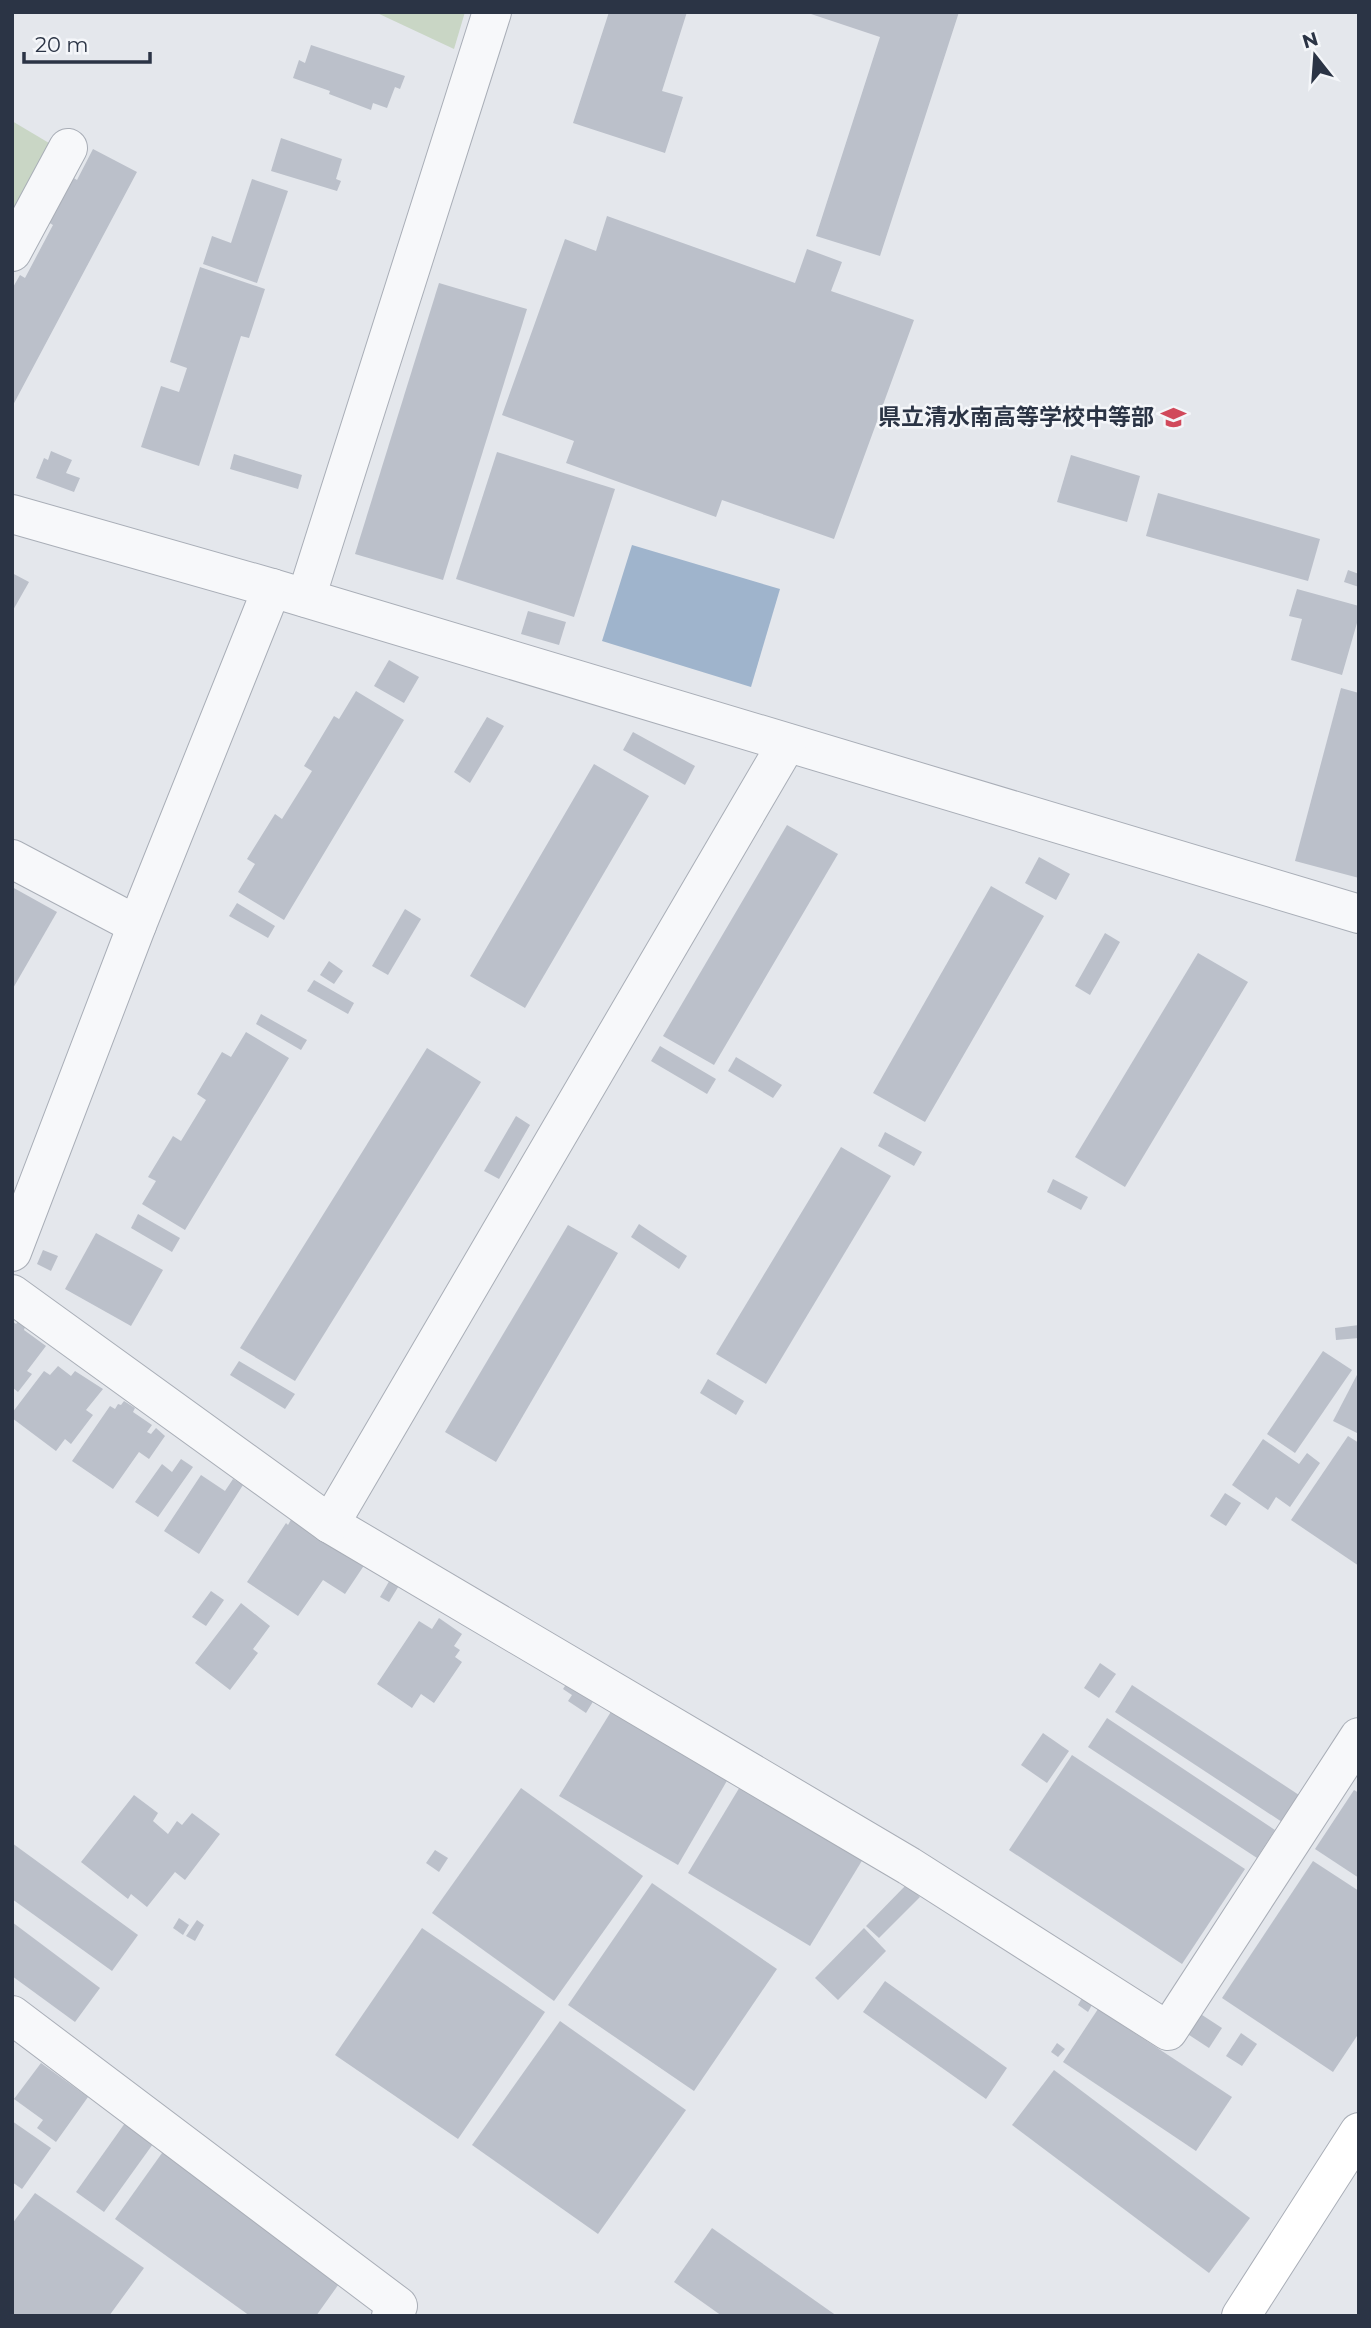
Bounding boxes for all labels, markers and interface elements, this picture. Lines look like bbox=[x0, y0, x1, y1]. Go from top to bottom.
scale bar bbox=[24, 21, 150, 65]
north arrow bbox=[1280, 21, 1350, 91]
text: N bbox=[1299, 27, 1321, 53]
text: 20 m bbox=[35, 32, 89, 57]
place label: 県立清水南高等学校中等部 bbox=[878, 403, 1154, 431]
school or university icon: 県立清水南高等学校中等部 bbox=[1160, 403, 1188, 431]

